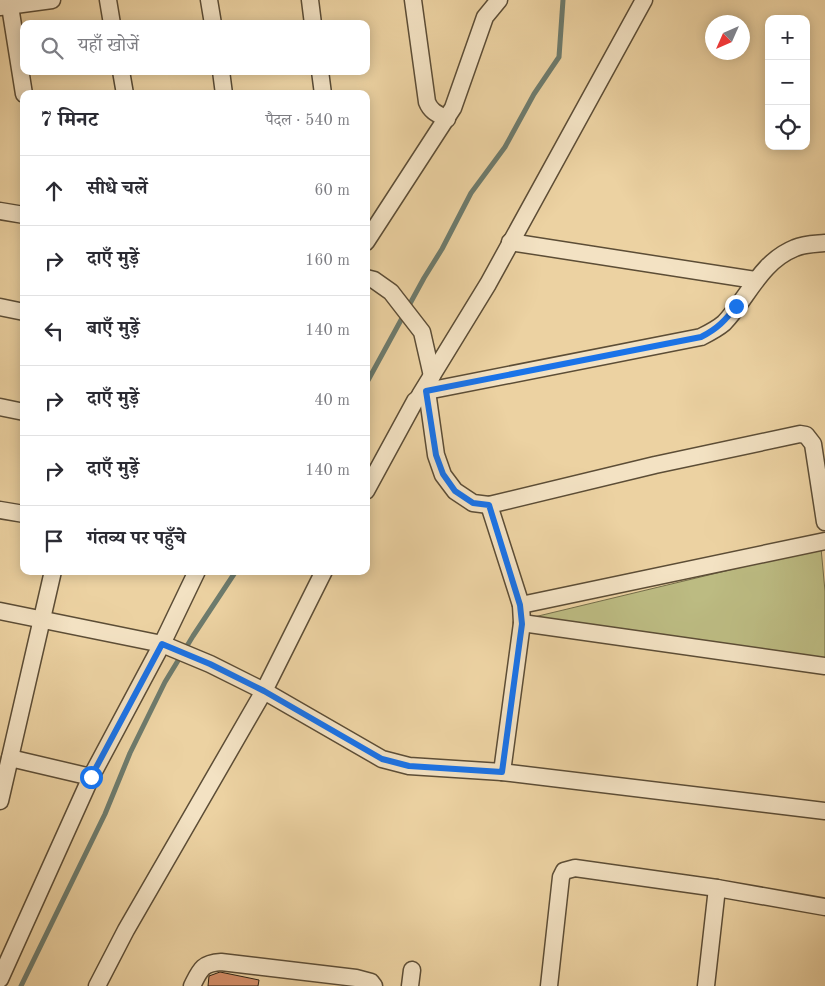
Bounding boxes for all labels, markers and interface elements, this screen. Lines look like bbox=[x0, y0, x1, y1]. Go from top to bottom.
north arrow bbox=[705, 15, 750, 60]
map controls bbox=[765, 15, 810, 150]
button: + bbox=[765, 15, 810, 60]
search box bbox=[20, 20, 370, 75]
icon: search bbox=[38, 34, 66, 62]
text: यहाँ खोजें bbox=[78, 37, 139, 56]
button: − bbox=[765, 60, 810, 105]
button: locate bbox=[765, 105, 810, 150]
text: 7 मिनट bbox=[40, 110, 98, 131]
text: पैदल · 540 m bbox=[265, 113, 350, 129]
icon: ahead bbox=[40, 177, 68, 205]
text: सीधे चलें bbox=[87, 180, 147, 199]
text: 60 m bbox=[314, 183, 350, 199]
icon: right bbox=[40, 247, 68, 275]
text: दाएँ मुड़ें bbox=[87, 250, 139, 269]
text: 160 m bbox=[305, 253, 350, 269]
route end bbox=[725, 295, 748, 318]
icon: left bbox=[40, 317, 68, 345]
text: बाएँ मुड़ें bbox=[87, 320, 139, 339]
text: 140 m bbox=[305, 323, 350, 339]
icon: right bbox=[40, 387, 68, 415]
text: दाएँ मुड़ें bbox=[87, 390, 139, 409]
text: 40 m bbox=[314, 393, 350, 409]
icon: right bbox=[40, 457, 68, 485]
text: दाएँ मुड़ें bbox=[87, 460, 139, 479]
text: 140 m bbox=[305, 463, 350, 479]
icon: arrive bbox=[40, 527, 68, 555]
text: गंतव्य पर पहुँचे bbox=[87, 530, 186, 549]
route start bbox=[80, 766, 103, 789]

